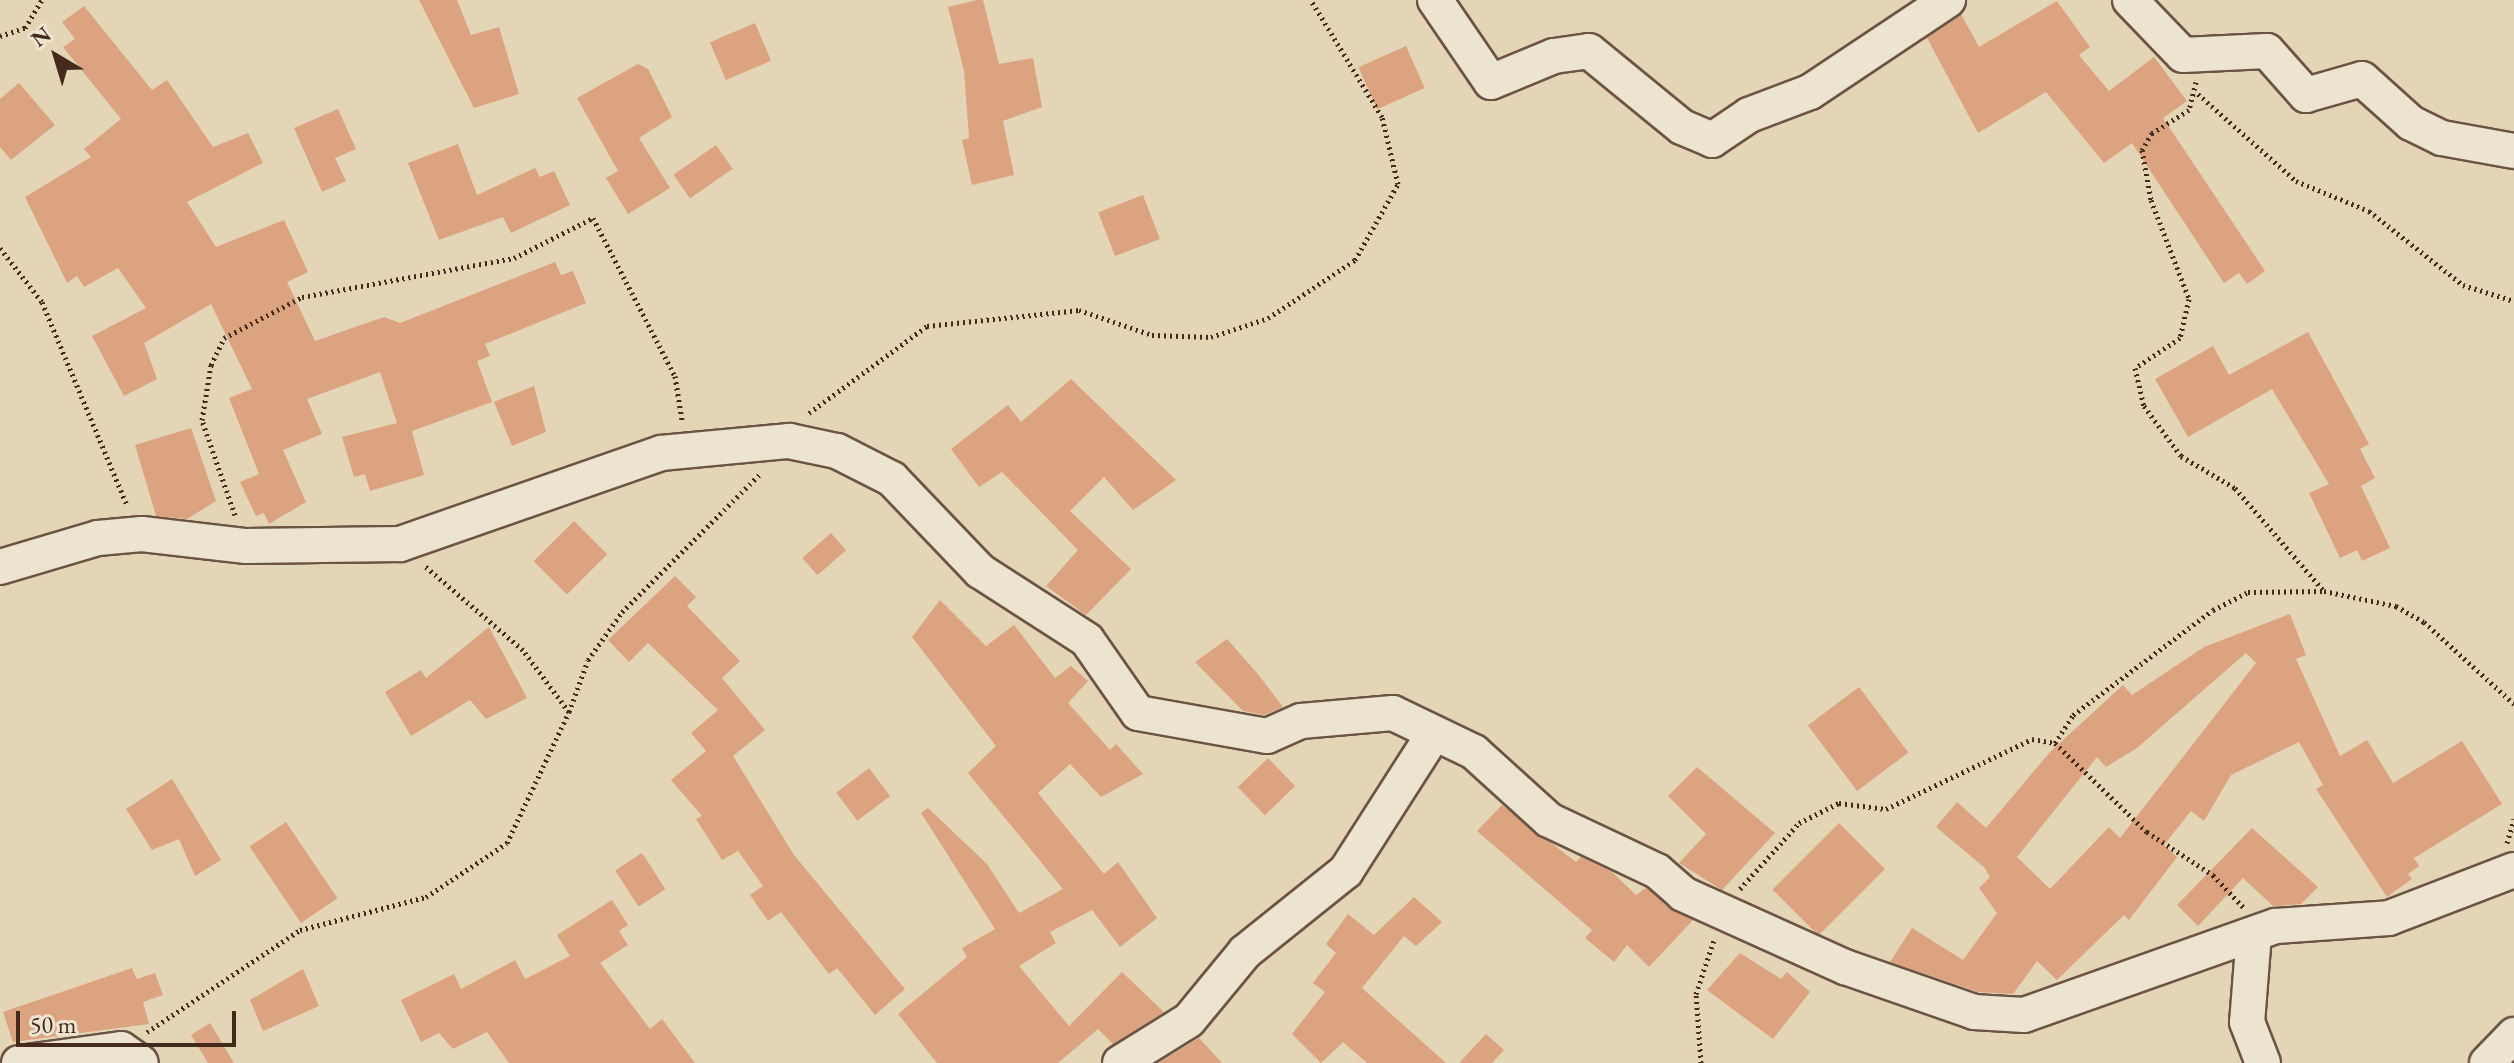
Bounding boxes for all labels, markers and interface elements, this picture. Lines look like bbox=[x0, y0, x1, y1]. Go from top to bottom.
north arrow bbox=[16, 16, 96, 96]
text: N bbox=[25, 20, 57, 54]
scale bar bbox=[20, 995, 240, 1045]
text: 50 m bbox=[30, 1009, 77, 1040]

